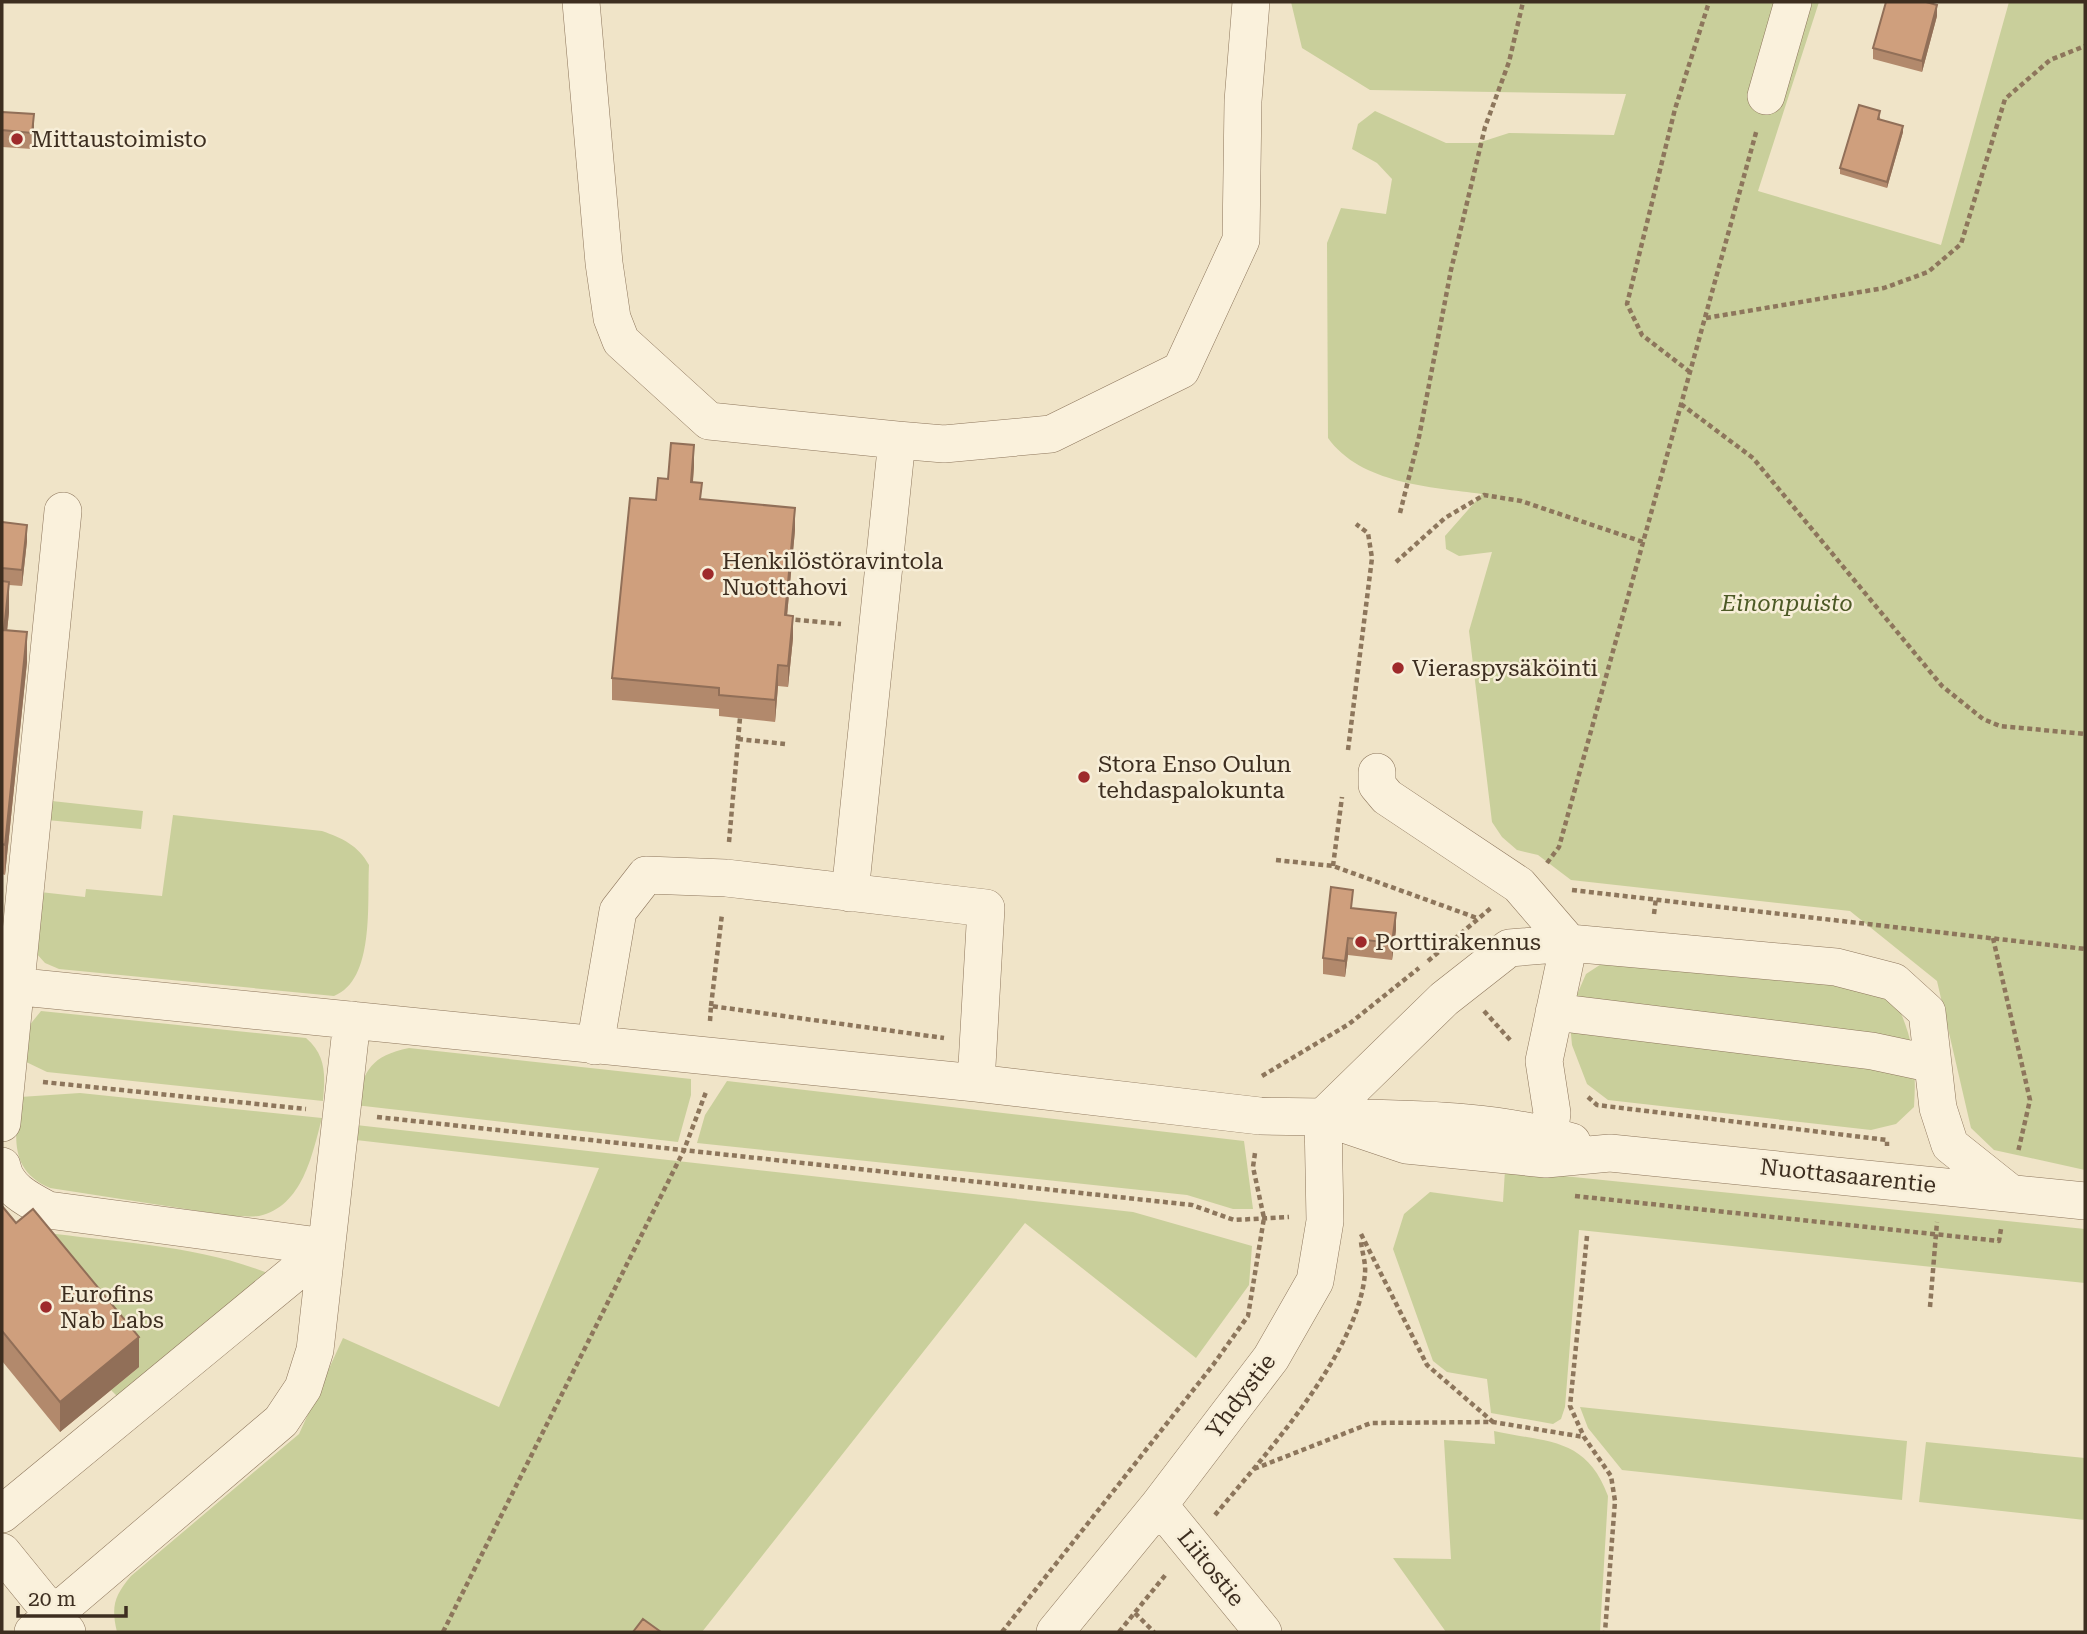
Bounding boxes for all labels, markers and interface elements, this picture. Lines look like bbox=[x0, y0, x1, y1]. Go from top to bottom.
place label: Mittaustoimisto bbox=[31, 126, 207, 153]
marker: Mittaustoimisto bbox=[9, 131, 25, 147]
place label: Henkilöstöravintola Nuottahovi bbox=[722, 548, 944, 601]
marker: Henkilöstöravintola Nuottahovi bbox=[700, 566, 716, 582]
park label: Einonpuisto bbox=[1720, 590, 1853, 617]
place label: Vieraspysäköinti bbox=[1412, 655, 1598, 682]
marker: Vieraspysäköinti bbox=[1390, 660, 1406, 676]
place label: Stora Enso Oulun tehdaspalokunta bbox=[1098, 751, 1292, 804]
marker: Stora Enso Oulun tehdaspalokunta bbox=[1076, 769, 1092, 785]
place label: Porttirakennus bbox=[1375, 929, 1541, 956]
marker: Porttirakennus bbox=[1353, 934, 1369, 950]
street label: Nuottasaarentie bbox=[1759, 1153, 1937, 1199]
place label: Eurofins Nab Labs bbox=[60, 1281, 164, 1334]
marker: Eurofins Nab Labs bbox=[38, 1299, 54, 1315]
street label: Yhdystie bbox=[1201, 1348, 1281, 1444]
street label: Liitostie bbox=[1172, 1524, 1250, 1612]
scale bar bbox=[18, 1574, 126, 1618]
text: 20 m bbox=[28, 1587, 76, 1611]

